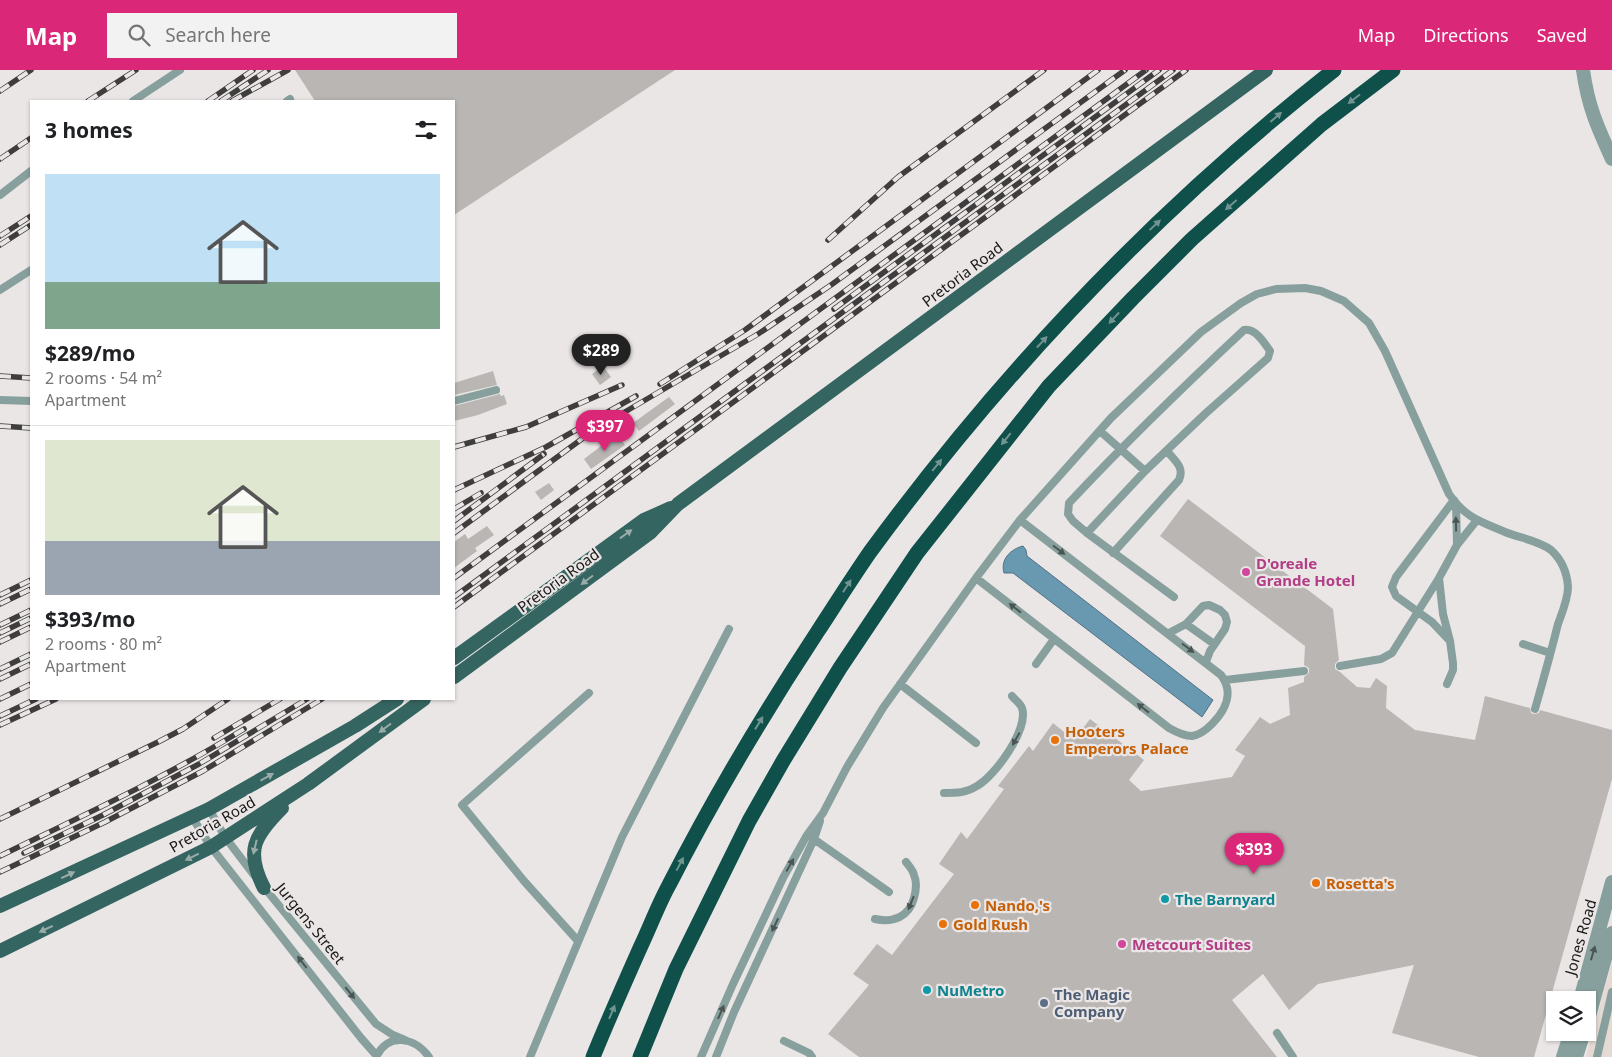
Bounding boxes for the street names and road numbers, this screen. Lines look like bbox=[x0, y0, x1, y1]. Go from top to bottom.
street label: Pretoria Road bbox=[918, 237, 1006, 311]
street label: Pretoria Road bbox=[513, 544, 603, 616]
street label: Pretoria Road bbox=[165, 791, 259, 857]
street label: Jurgens Street bbox=[271, 877, 350, 968]
street label: Jones Road bbox=[1559, 897, 1600, 979]

